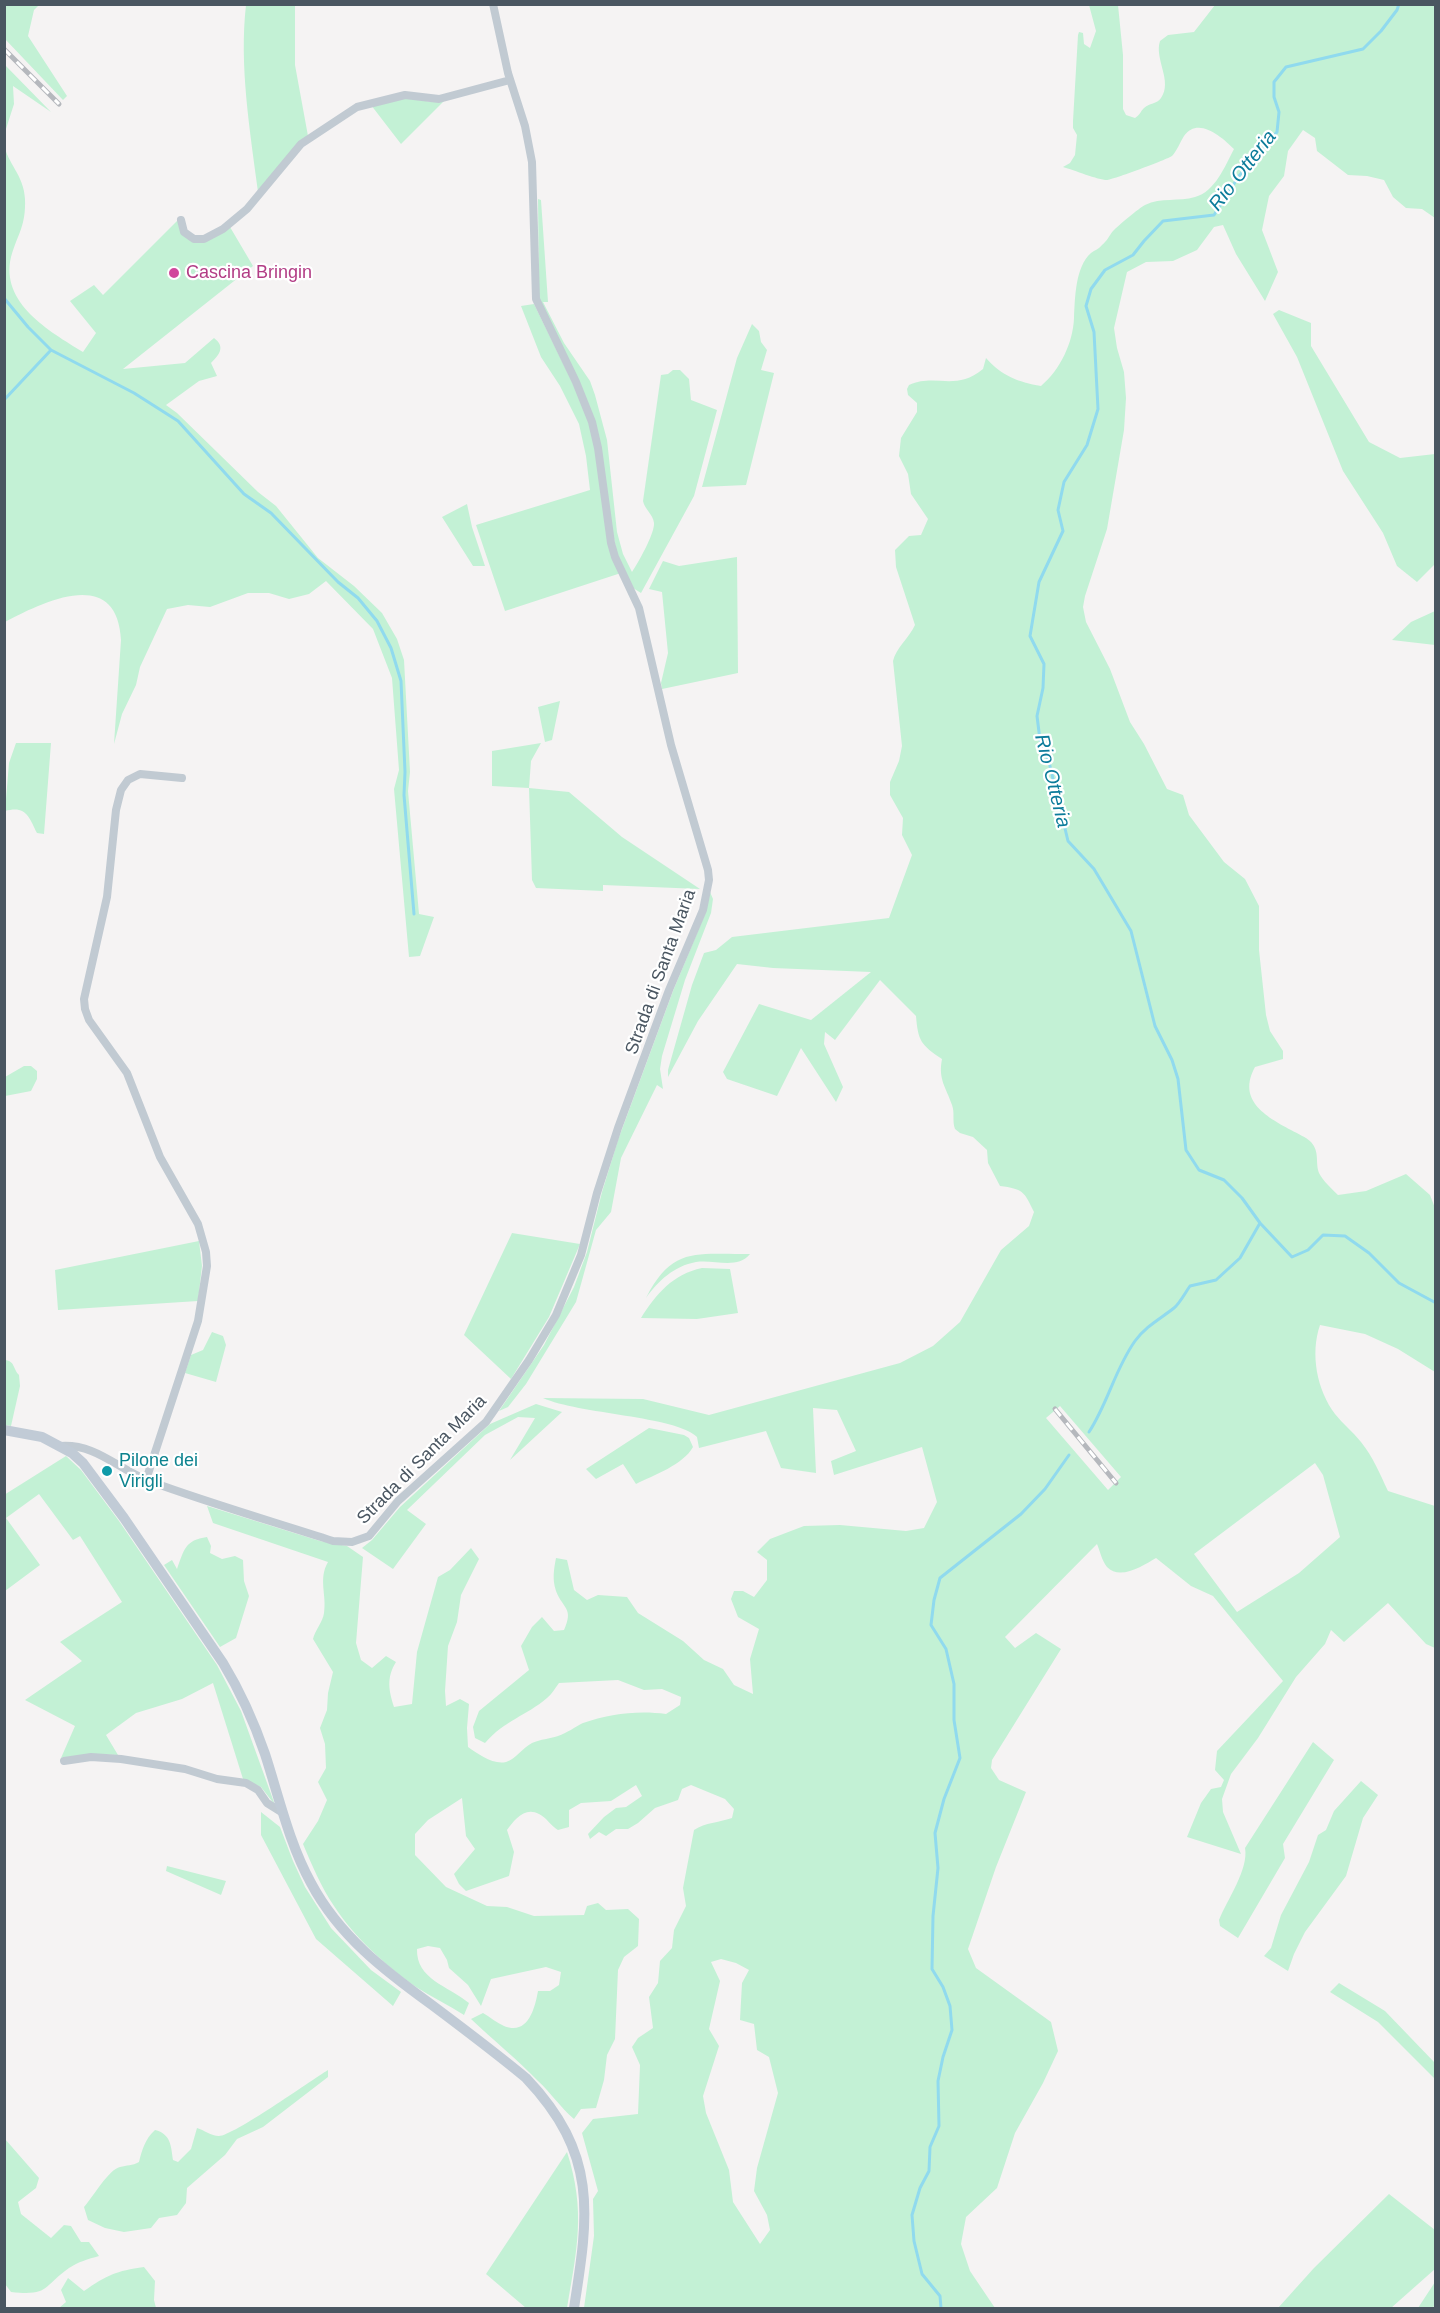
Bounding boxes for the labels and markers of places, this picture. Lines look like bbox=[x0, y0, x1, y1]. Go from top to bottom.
place label: Cascina Bringin bbox=[186, 262, 312, 284]
marker: Cascina Bringin bbox=[167, 266, 181, 280]
place label: Pilone dei Virigli bbox=[119, 1450, 198, 1492]
marker: Pilone dei Virigli bbox=[100, 1464, 114, 1478]

